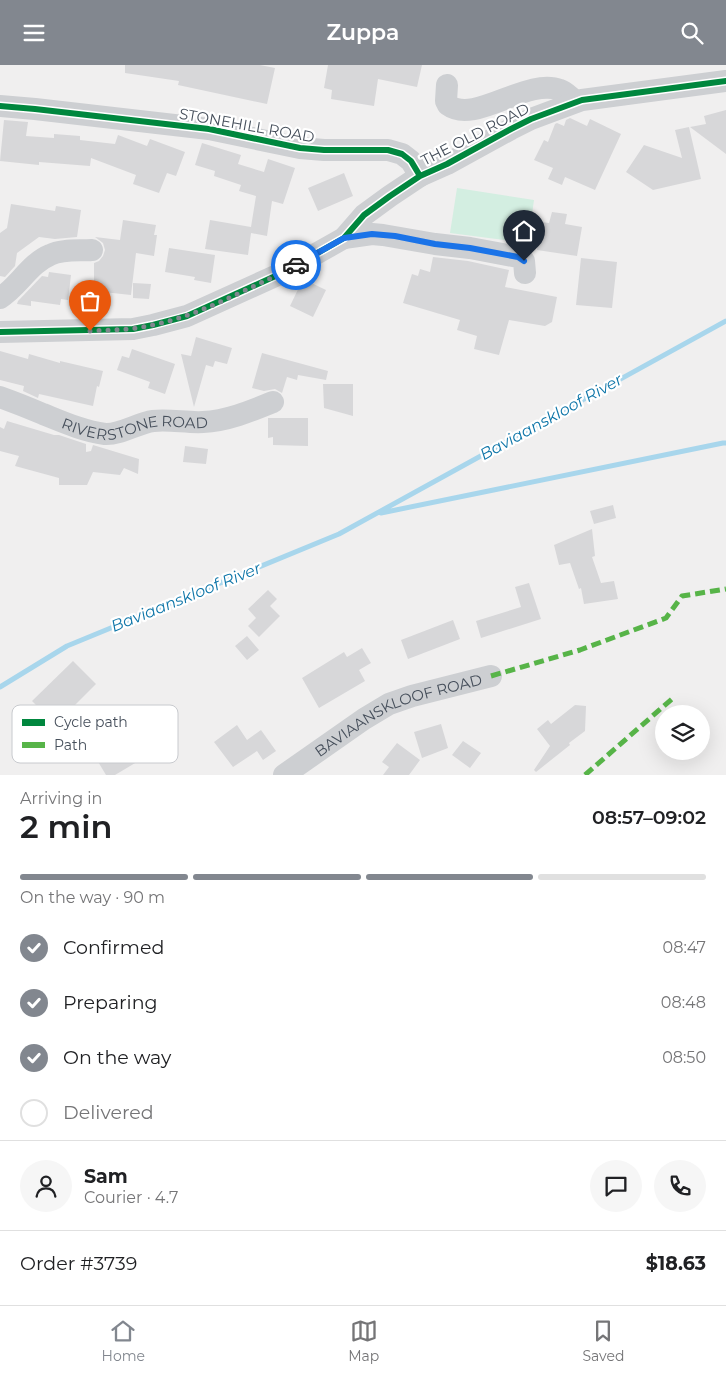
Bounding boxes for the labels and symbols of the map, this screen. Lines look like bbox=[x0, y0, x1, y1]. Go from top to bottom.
street label: THE OLD ROAD bbox=[418, 99, 532, 169]
street label: STONEHILL ROAD bbox=[178, 104, 316, 146]
pin bbox=[503, 210, 545, 261]
courier bbox=[271, 240, 321, 290]
pin bbox=[69, 280, 111, 331]
water label: Baviaanskloof River bbox=[476, 370, 626, 464]
street label: RIVERSTONE ROAD bbox=[59, 411, 208, 444]
water label: Baviaanskloof River bbox=[108, 558, 264, 636]
street label: BAVIAANSKLOOF ROAD bbox=[311, 669, 484, 760]
legend bbox=[12, 705, 178, 763]
text: Cycle path bbox=[54, 713, 128, 731]
text: Path bbox=[54, 736, 87, 754]

